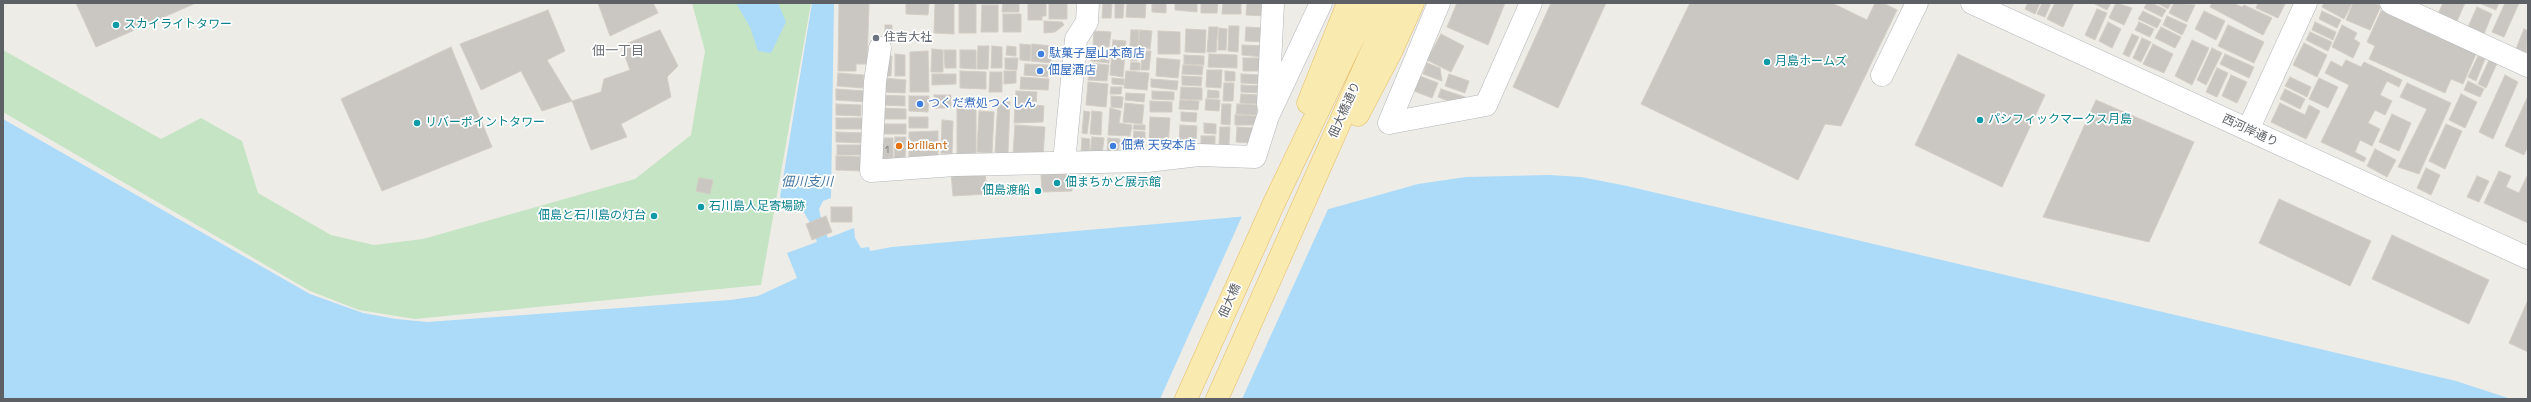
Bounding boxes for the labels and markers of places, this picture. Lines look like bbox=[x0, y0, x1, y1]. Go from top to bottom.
place label: スカイライトタワー bbox=[124, 18, 232, 32]
marker: スカイライトタワー bbox=[111, 20, 121, 30]
place label: 住吉大社 bbox=[884, 31, 932, 45]
marker: 住吉大社 bbox=[871, 33, 881, 43]
place label: 駄菓子屋山本商店 bbox=[1049, 47, 1145, 61]
marker: 駄菓子屋山本商店 bbox=[1036, 49, 1046, 59]
place label: 月島ホームズ bbox=[1775, 55, 1847, 69]
marker: 月島ホームズ bbox=[1762, 57, 1772, 67]
place label: 佃屋酒店 bbox=[1048, 64, 1096, 78]
marker: 佃屋酒店 bbox=[1035, 66, 1045, 76]
place label: つくだ煮処つくしん bbox=[928, 97, 1036, 111]
marker: つくだ煮処つくしん bbox=[915, 99, 925, 109]
place label: パシフィックマークス月島 bbox=[1988, 113, 2132, 127]
marker: パシフィックマークス月島 bbox=[1975, 115, 1985, 125]
place label: リバーポイントタワー bbox=[425, 116, 545, 130]
marker: リバーポイントタワー bbox=[412, 118, 422, 128]
place label: brillant bbox=[907, 139, 948, 153]
place label: 佃煮 天安本店 bbox=[1121, 139, 1196, 153]
marker: brillant bbox=[894, 141, 904, 151]
marker: 佃煮 天安本店 bbox=[1108, 141, 1118, 151]
place label: 佃まちかど展示館 bbox=[1065, 176, 1161, 190]
marker: 佃まちかど展示館 bbox=[1052, 178, 1062, 188]
place label: 佃島渡船 bbox=[982, 184, 1030, 198]
marker: 佃島渡船 bbox=[1033, 186, 1043, 196]
place label: 石川島人足寄場跡 bbox=[709, 200, 805, 214]
marker: 石川島人足寄場跡 bbox=[696, 202, 706, 212]
place label: 佃島と石川島の灯台 bbox=[538, 209, 646, 223]
marker: 佃島と石川島の灯台 bbox=[649, 211, 659, 221]

